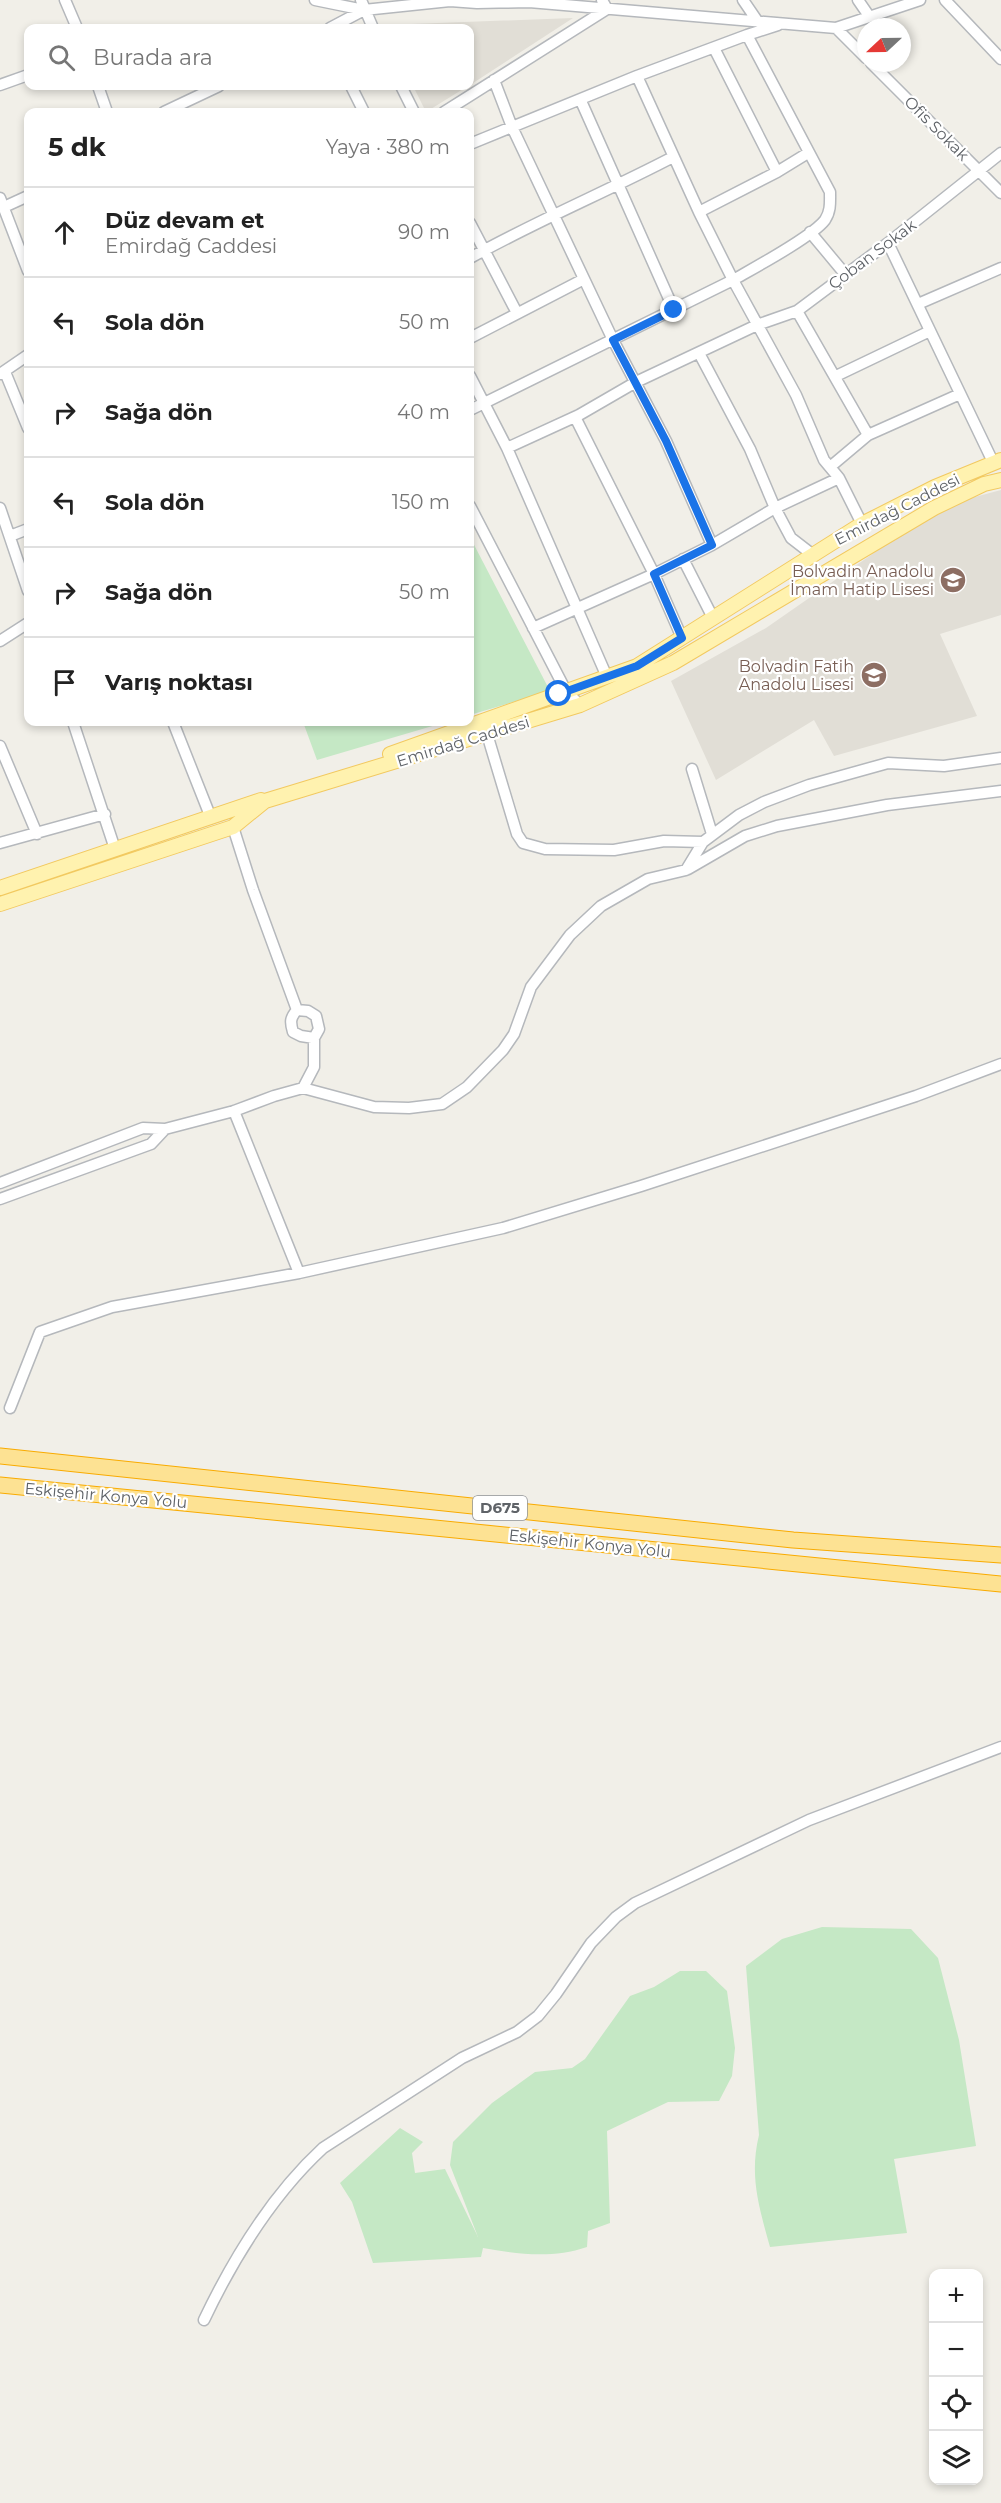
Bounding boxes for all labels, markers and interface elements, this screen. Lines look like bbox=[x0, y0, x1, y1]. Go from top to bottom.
north arrow bbox=[857, 18, 911, 72]
search box bbox=[24, 24, 474, 90]
icon: search bbox=[45, 41, 78, 74]
text: Burada ara bbox=[93, 44, 213, 71]
street label: Ofis Sokak bbox=[900, 92, 973, 165]
text: 5 dk bbox=[48, 131, 106, 163]
text: Yaya · 380 m bbox=[326, 135, 450, 159]
text: Düz devam et bbox=[105, 207, 264, 234]
street label: Çoban Sokak bbox=[825, 215, 920, 293]
icon: ahead bbox=[48, 216, 81, 249]
text: 90 m bbox=[398, 220, 450, 244]
text: Emirdağ Caddesi bbox=[105, 234, 277, 258]
route end bbox=[660, 296, 686, 322]
icon: left bbox=[48, 306, 81, 339]
text: Sola dön bbox=[105, 309, 205, 336]
text: 50 m bbox=[399, 310, 450, 334]
icon: right bbox=[48, 396, 81, 429]
text: Sağa dön bbox=[105, 399, 213, 426]
text: 40 m bbox=[397, 400, 450, 424]
street label: Emirdağ Caddesi bbox=[832, 470, 963, 549]
icon: left bbox=[48, 486, 81, 519]
text: Sola dön bbox=[105, 489, 205, 516]
text: 150 m bbox=[392, 490, 450, 514]
place label: Bolvadin Anadolu İmam Hatip Lisesi bbox=[790, 562, 934, 599]
school or university icon: Bolvadin Anadolu İmam Hatip Lisesi bbox=[938, 565, 968, 595]
icon: right bbox=[48, 576, 81, 609]
text: Sağa dön bbox=[105, 579, 213, 606]
text: 50 m bbox=[399, 580, 450, 604]
place label: Bolvadin Fatih Anadolu Lisesi bbox=[739, 657, 854, 694]
school or university icon: Bolvadin Fatih Anadolu Lisesi bbox=[859, 660, 889, 690]
icon: arrive bbox=[48, 666, 81, 699]
text: Varış noktası bbox=[105, 669, 253, 696]
route start bbox=[545, 680, 571, 706]
street label: Emirdağ Caddesi bbox=[394, 712, 532, 771]
street label: Eskişehir Konya Yolu bbox=[24, 1479, 188, 1512]
road number: D675 bbox=[473, 1496, 527, 1520]
street label: Eskişehir Konya Yolu bbox=[508, 1526, 672, 1561]
map controls bbox=[929, 2269, 983, 2485]
button: + bbox=[929, 2269, 983, 2323]
button: − bbox=[929, 2323, 983, 2377]
button: locate bbox=[929, 2377, 983, 2431]
button: layers bbox=[929, 2431, 983, 2485]

